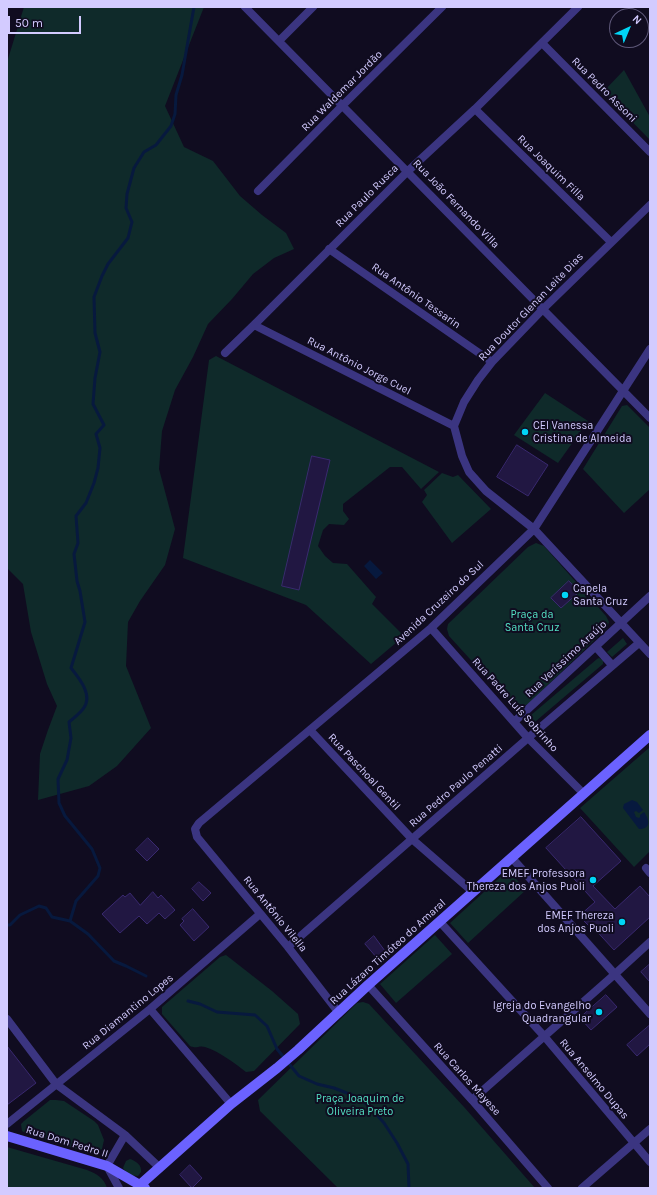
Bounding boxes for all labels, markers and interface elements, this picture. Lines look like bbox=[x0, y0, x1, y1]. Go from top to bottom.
scale bar bbox=[10, 8, 83, 34]
north arrow bbox=[609, 8, 649, 48]
text: N bbox=[630, 12, 644, 27]
text: 50 m bbox=[15, 16, 43, 30]
street label: Rua Waldemar Jordão bbox=[299, 48, 385, 134]
street label: Rua Pedro Assoni bbox=[569, 55, 639, 125]
street label: Rua Joaquim Filla bbox=[514, 132, 588, 204]
street label: Rua João Fernando Villa bbox=[410, 157, 502, 251]
street label: Rua Paulo Rusca bbox=[333, 162, 401, 230]
street label: Rua Doutor Glenan Leite Dias bbox=[476, 250, 586, 364]
street label: Rua Antônio Tessarin bbox=[369, 260, 463, 332]
street label: Rua Antônio Jorge Cuel bbox=[305, 334, 413, 398]
place label: CEI Vanessa Cristina de Almeida bbox=[533, 419, 631, 445]
marker: CEI Vanessa Cristina de Almeida bbox=[520, 427, 530, 437]
street label: Avenida Cruzeiro do Sul bbox=[391, 558, 487, 648]
place label: Capela Santa Cruz bbox=[573, 582, 628, 608]
marker: Capela Santa Cruz bbox=[560, 590, 570, 600]
park label: Praça da Santa Cruz bbox=[505, 608, 559, 634]
street label: Rua Veríssimo Araújo bbox=[522, 618, 610, 700]
street label: Rua Padre Luís Sobrinho bbox=[469, 655, 561, 755]
street label: Rua Paschoal Gentil bbox=[325, 731, 403, 813]
street label: Rua Pedro Paulo Penatti bbox=[407, 742, 505, 830]
place label: EMEF Professora Thereza dos Anjos Puoli bbox=[467, 867, 585, 893]
street label: Rua Antônio Vilella bbox=[240, 873, 310, 955]
marker: EMEF Professora Thereza dos Anjos Puoli bbox=[588, 875, 598, 885]
street label: Rua Lázaro Timóteo do Amaral bbox=[327, 896, 449, 1008]
place label: EMEF Thereza dos Anjos Puoli bbox=[537, 909, 614, 935]
marker: EMEF Thereza dos Anjos Puoli bbox=[617, 917, 627, 927]
street label: Rua Diamantino Lopes bbox=[80, 971, 176, 1053]
place label: Igreja do Evangelho Quadrangular bbox=[493, 999, 591, 1025]
marker: Igreja do Evangelho Quadrangular bbox=[594, 1007, 604, 1017]
street label: Rua Anselmo Dupas bbox=[557, 1036, 631, 1122]
street label: Rua Carlos Mayese bbox=[431, 1040, 503, 1118]
park label: Praça Joaquim de Oliveira Preto bbox=[316, 1092, 404, 1118]
street label: Rua Dom Pedro II bbox=[24, 1123, 110, 1161]

